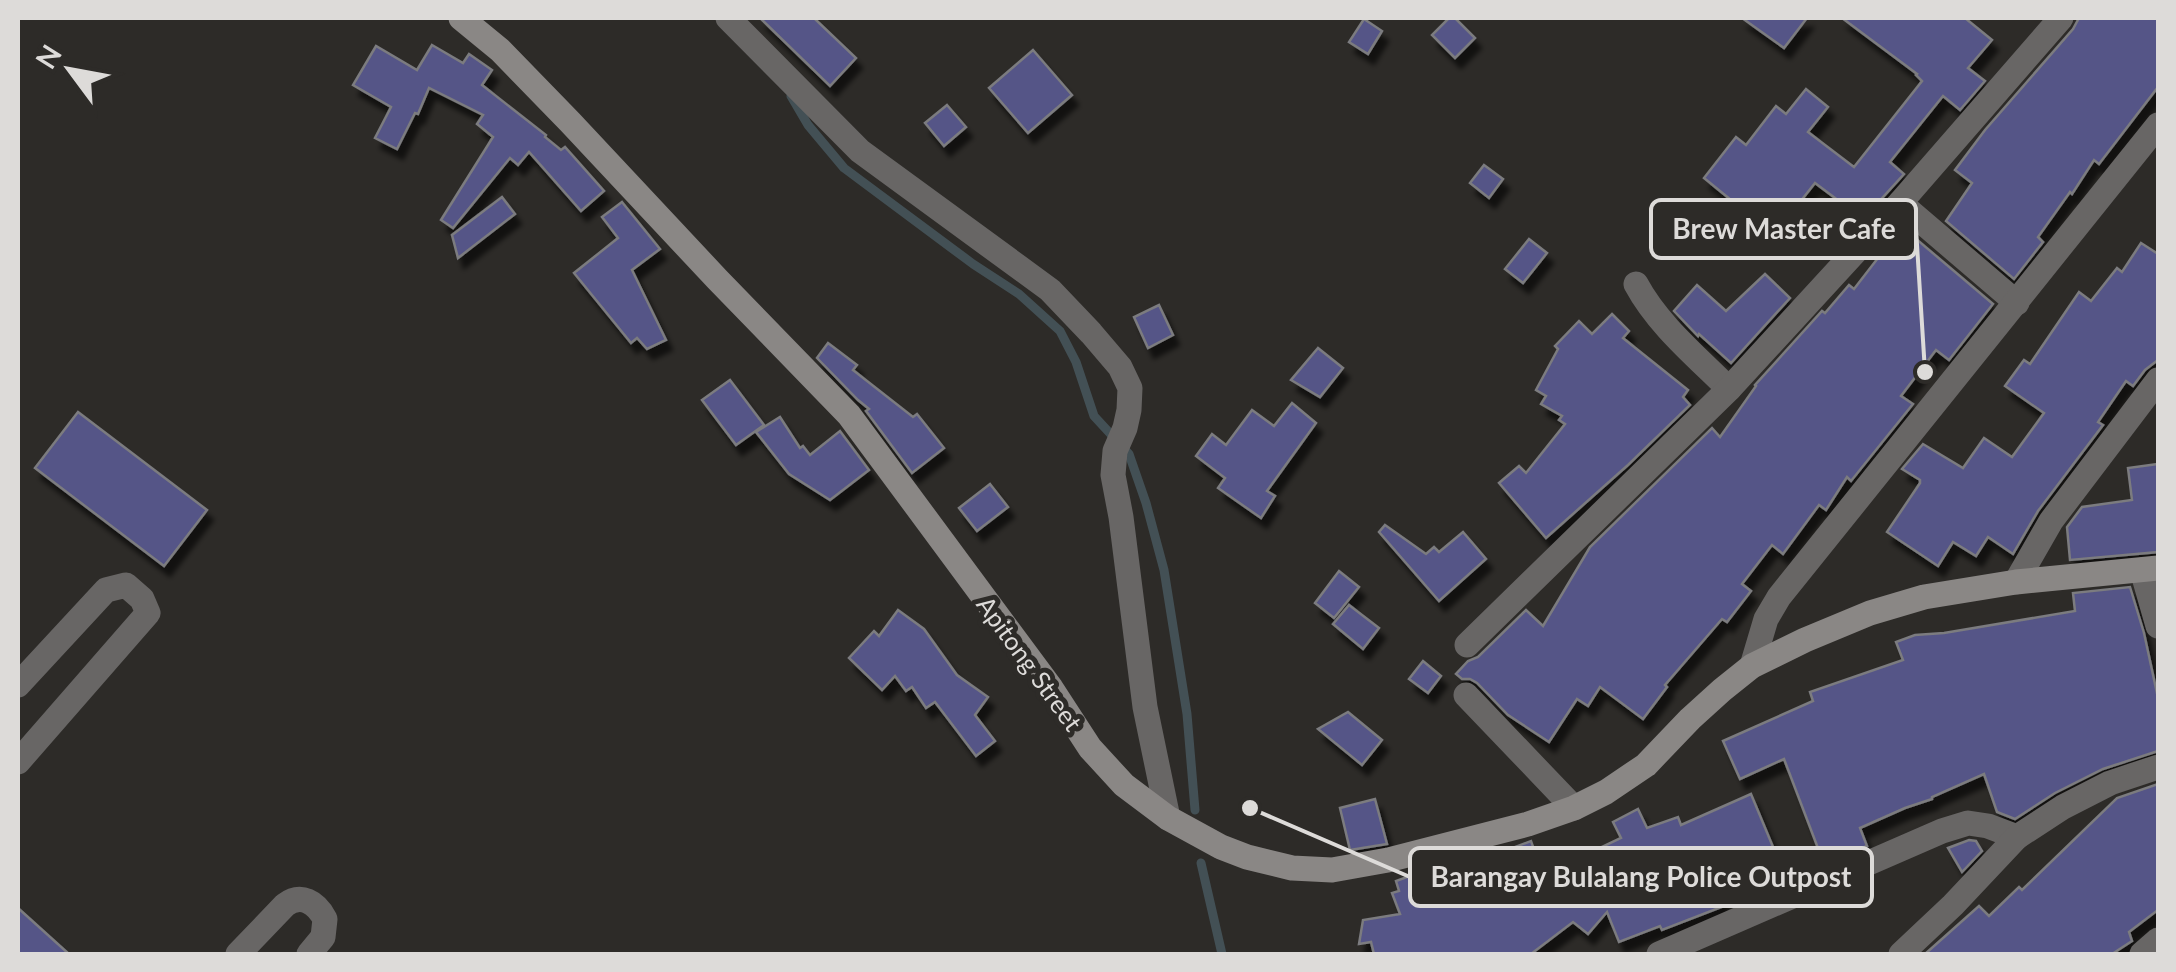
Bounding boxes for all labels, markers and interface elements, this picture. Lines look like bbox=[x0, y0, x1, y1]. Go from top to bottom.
north arrow bbox=[20, 20, 120, 120]
text: N bbox=[28, 38, 68, 74]
callout: Brew Master Cafe bbox=[1651, 200, 1916, 258]
text: Brew Master Cafe bbox=[1672, 211, 1896, 245]
street label: Apitong Street bbox=[971, 590, 1089, 736]
callout: Barangay Bulalang Police Outpost bbox=[1410, 848, 1872, 906]
text: Barangay Bulalang Police Outpost bbox=[1430, 859, 1852, 893]

